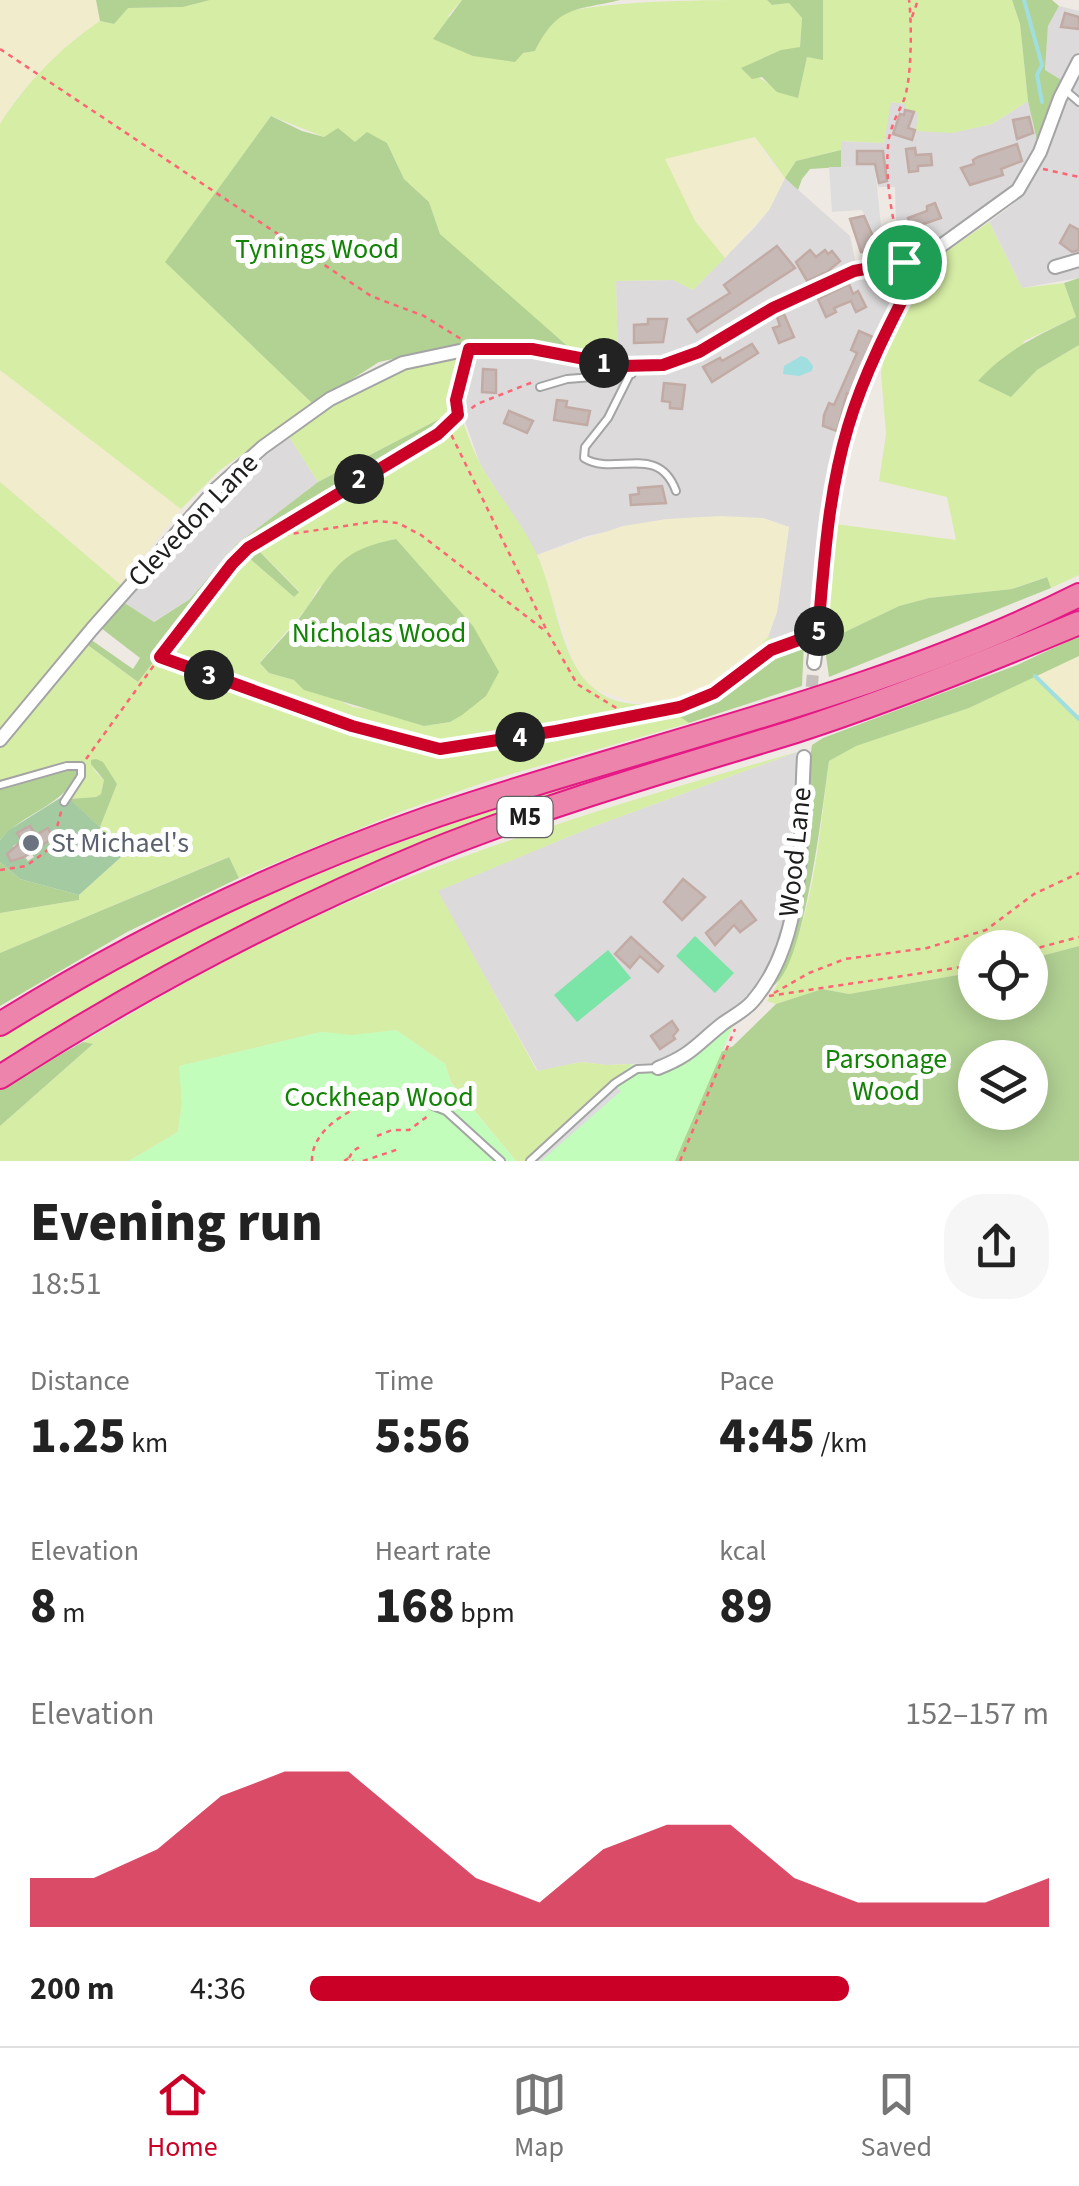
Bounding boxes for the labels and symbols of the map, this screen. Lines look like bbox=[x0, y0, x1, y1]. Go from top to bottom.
pin bbox=[862, 220, 947, 305]
park label: Tynings Wood bbox=[235, 229, 399, 269]
pin: 1 bbox=[579, 338, 629, 388]
street label: Clevedon Lane bbox=[119, 444, 267, 596]
pin: 2 bbox=[334, 454, 384, 504]
pin: 5 bbox=[794, 606, 844, 656]
park label: Nicholas Wood bbox=[292, 613, 466, 653]
pin: 3 bbox=[184, 650, 234, 700]
pin: 4 bbox=[495, 712, 545, 762]
street label: Wood Lane bbox=[768, 785, 822, 919]
road number: M5 bbox=[498, 797, 552, 837]
place label: St Michael's bbox=[51, 823, 189, 863]
marker: St Michael's bbox=[20, 832, 42, 854]
park label: Parsonage Wood bbox=[825, 1039, 947, 1111]
park label: Cockheap Wood bbox=[284, 1077, 474, 1117]

